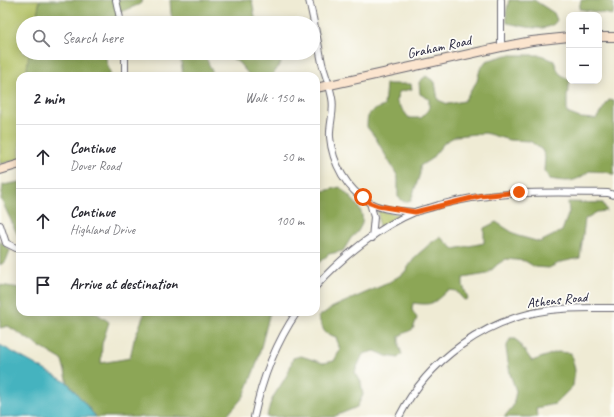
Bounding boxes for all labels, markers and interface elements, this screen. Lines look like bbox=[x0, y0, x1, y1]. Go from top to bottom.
map controls bbox=[566, 12, 602, 84]
button: + bbox=[566, 12, 602, 48]
search box bbox=[16, 16, 320, 60]
icon: search bbox=[30, 27, 52, 49]
text: Search here bbox=[62, 29, 123, 48]
street label: Graham Road bbox=[405, 31, 475, 62]
button: − bbox=[566, 48, 602, 84]
text: 2 min bbox=[32, 88, 65, 109]
text: Walk · 150 m bbox=[245, 90, 304, 106]
text: Continue bbox=[70, 139, 115, 158]
icon: ahead bbox=[32, 146, 54, 168]
text: 50 m bbox=[282, 149, 304, 165]
text: Dover Road bbox=[70, 158, 121, 174]
route end bbox=[510, 183, 528, 201]
route start bbox=[354, 188, 372, 206]
text: Continue bbox=[70, 203, 115, 222]
icon: ahead bbox=[32, 210, 54, 232]
text: 100 m bbox=[276, 213, 304, 229]
text: Highland Drive bbox=[70, 222, 135, 238]
icon: arrive bbox=[32, 274, 54, 296]
text: Arrive at destination bbox=[70, 275, 177, 294]
street label: Athens Road bbox=[526, 288, 591, 312]

